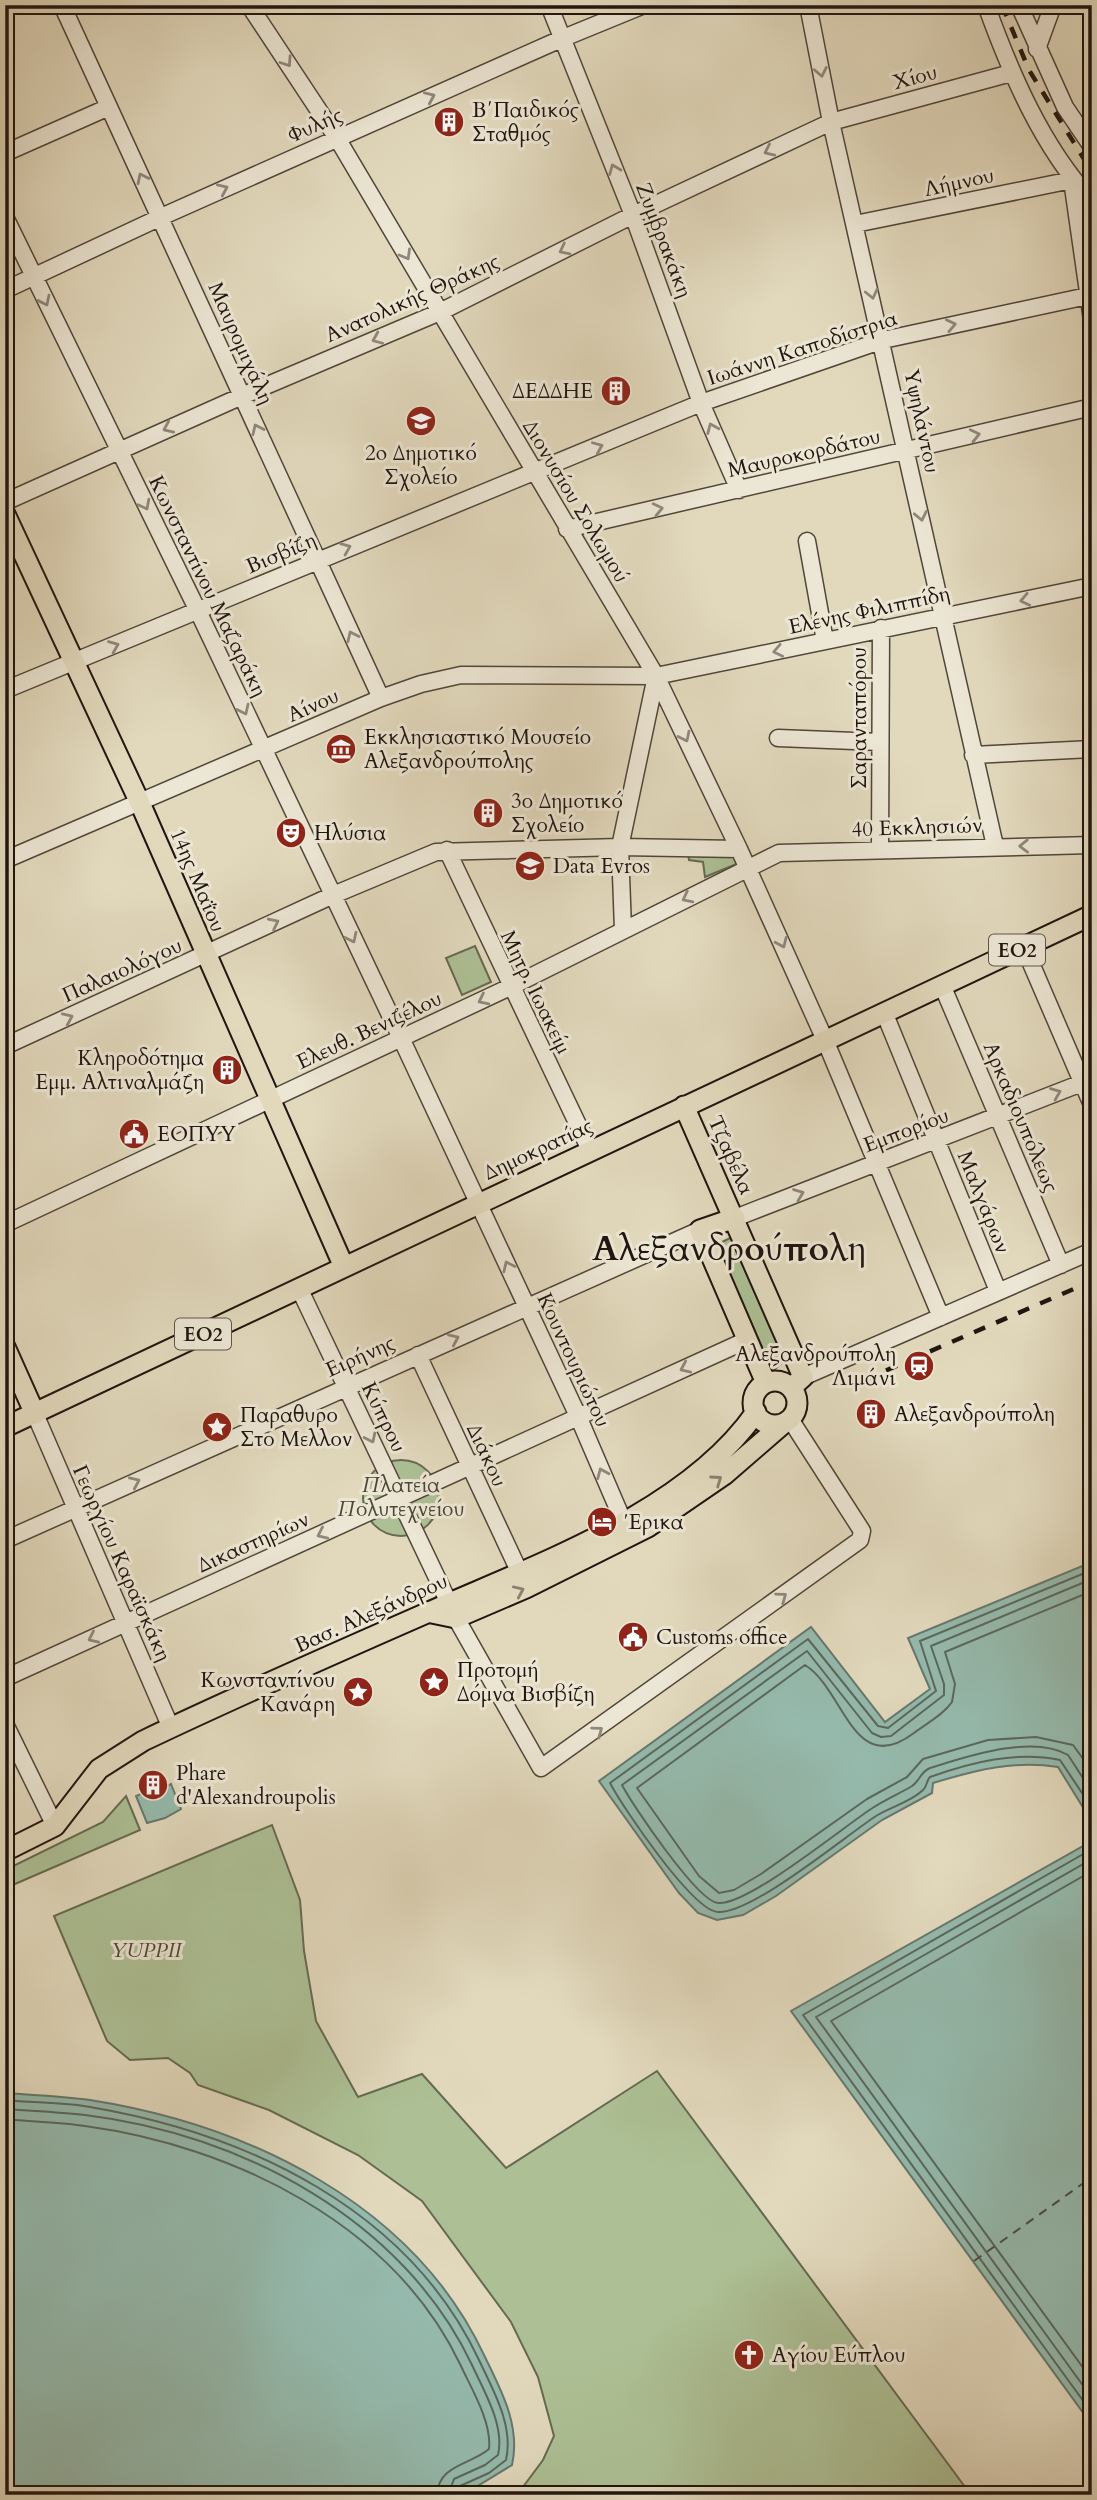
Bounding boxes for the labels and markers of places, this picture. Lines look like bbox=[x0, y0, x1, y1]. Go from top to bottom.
place label: Β΄Παιδικός Σταθμός bbox=[472, 96, 579, 149]
building icon: Β΄Παιδικός Σταθμός bbox=[432, 105, 466, 139]
building icon: ΔΕΔΔΗΕ bbox=[599, 374, 633, 408]
place label: ΔΕΔΔΗΕ bbox=[512, 377, 593, 406]
school or university icon: 2o Δημοτικό Σχολείο bbox=[404, 404, 438, 438]
place label: 2o Δημοτικό Σχολείο bbox=[365, 439, 477, 492]
place label: Εκκλησιαστικό Μουσείο Αλεξανδρούπολης bbox=[364, 723, 591, 776]
museum icon: Εκκλησιαστικό Μουσείο Αλεξανδρούπολης bbox=[324, 732, 358, 766]
place label: 3ο Δημοτικό Σχολείο bbox=[511, 787, 623, 840]
building icon: 3ο Δημοτικό Σχολείο bbox=[471, 796, 505, 830]
theatre icon: Ηλύσια bbox=[274, 816, 308, 850]
place label: Ηλύσια bbox=[314, 819, 386, 848]
school or university icon: Data Evros bbox=[513, 849, 547, 883]
place label: Data Evros bbox=[553, 852, 650, 881]
place label: Κληροδότημα Εμμ. Αλτιναλμάζη bbox=[35, 1044, 204, 1097]
building icon: Κληροδότημα Εμμ. Αλτιναλμάζη bbox=[210, 1053, 244, 1087]
public building icon: ΕΟΠΥΥ bbox=[117, 1117, 151, 1151]
place label: ΕΟΠΥΥ bbox=[157, 1120, 236, 1149]
place label: Αλεξανδρούπολη Λιμάνι bbox=[735, 1340, 896, 1393]
station icon: Αλεξανδρούπολη Λιμάνι bbox=[902, 1349, 936, 1383]
building icon: Αλεξανδρούπολη bbox=[854, 1397, 888, 1431]
place label: Αλεξανδρούπολη bbox=[894, 1400, 1055, 1429]
place label: Παραθυρο Στο Μελλον bbox=[240, 1401, 352, 1454]
place icon: Παραθυρο Στο Μελλον bbox=[200, 1410, 234, 1444]
hotel icon: Έρικα bbox=[585, 1505, 619, 1539]
place label: Έρικα bbox=[624, 1508, 684, 1537]
public building icon: Customs office bbox=[616, 1620, 650, 1654]
place label: Customs office bbox=[656, 1623, 788, 1652]
place label: Προτομή Δόμνα Βισβίζη bbox=[457, 1656, 595, 1709]
place icon: Προτομή Δόμνα Βισβίζη bbox=[417, 1665, 451, 1699]
place label: Κωνσταντίνου Κανάρη bbox=[201, 1666, 335, 1719]
place icon: Κωνσταντίνου Κανάρη bbox=[341, 1675, 375, 1709]
place label: Phare d'Alexandroupolis bbox=[176, 1759, 336, 1812]
building icon: Phare d'Alexandroupolis bbox=[136, 1768, 170, 1802]
church icon: Αγίου Εύπλου bbox=[732, 2338, 766, 2372]
place label: Αγίου Εύπλου bbox=[772, 2341, 905, 2370]

